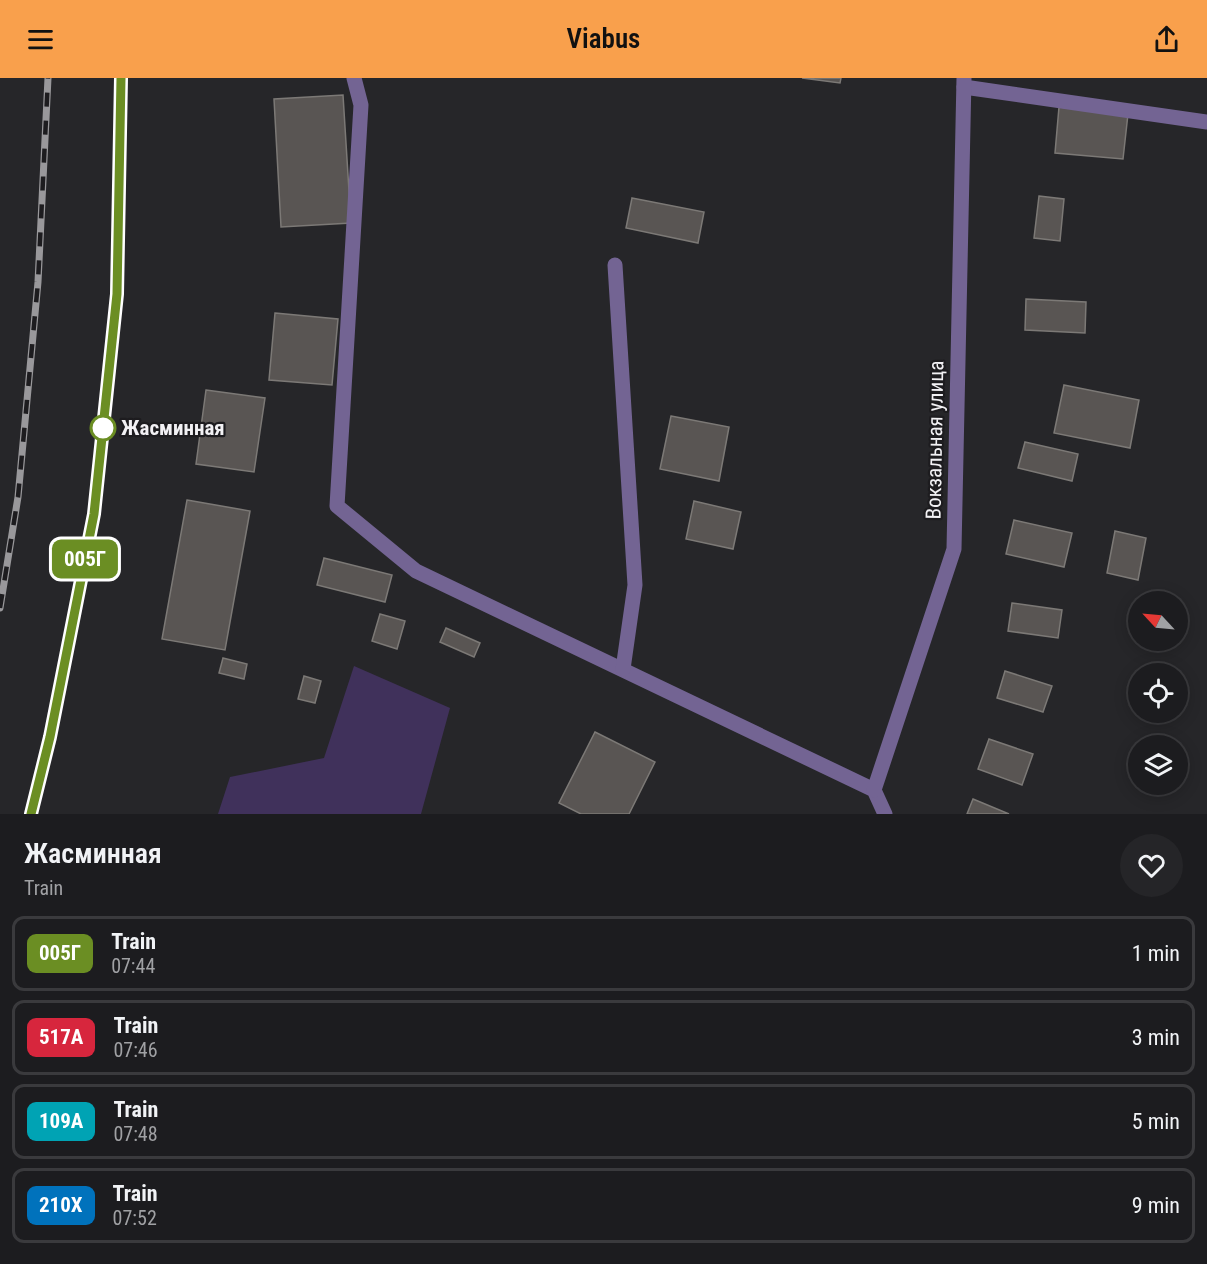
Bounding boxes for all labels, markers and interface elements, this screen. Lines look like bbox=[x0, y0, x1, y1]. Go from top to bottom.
icon: menu bbox=[24, 23, 57, 56]
text: Viabus bbox=[567, 23, 640, 55]
icon: share bbox=[1150, 23, 1183, 56]
street label: Вокзальная улица bbox=[922, 360, 948, 520]
marker: Жасминная bbox=[90, 415, 116, 441]
place label: Жасминная bbox=[121, 416, 225, 440]
line badge: 005Г bbox=[43, 540, 127, 578]
text: 005Г bbox=[64, 547, 106, 571]
north arrow bbox=[1128, 591, 1188, 651]
map controls bbox=[1128, 591, 1188, 795]
button: locate bbox=[1128, 663, 1188, 723]
button: layers bbox=[1128, 735, 1188, 795]
button: heart bbox=[1120, 834, 1183, 897]
text: Жасминная bbox=[24, 837, 162, 870]
text: Train bbox=[24, 876, 63, 900]
text: Train bbox=[111, 929, 156, 954]
text: 005Г bbox=[39, 941, 81, 965]
text: 1 min bbox=[1132, 941, 1180, 966]
text: 07:44 bbox=[111, 954, 155, 978]
text: Train bbox=[113, 1013, 158, 1038]
text: 517А bbox=[39, 1025, 83, 1049]
text: 3 min bbox=[1132, 1025, 1180, 1050]
text: 07:46 bbox=[113, 1038, 158, 1062]
text: Train bbox=[113, 1097, 158, 1122]
text: 109А bbox=[39, 1109, 83, 1133]
text: 5 min bbox=[1132, 1109, 1180, 1134]
text: 07:48 bbox=[113, 1122, 158, 1146]
text: Train bbox=[113, 1181, 158, 1206]
text: 210Х bbox=[39, 1193, 83, 1217]
text: 9 min bbox=[1132, 1193, 1180, 1218]
text: 07:52 bbox=[113, 1206, 157, 1230]

